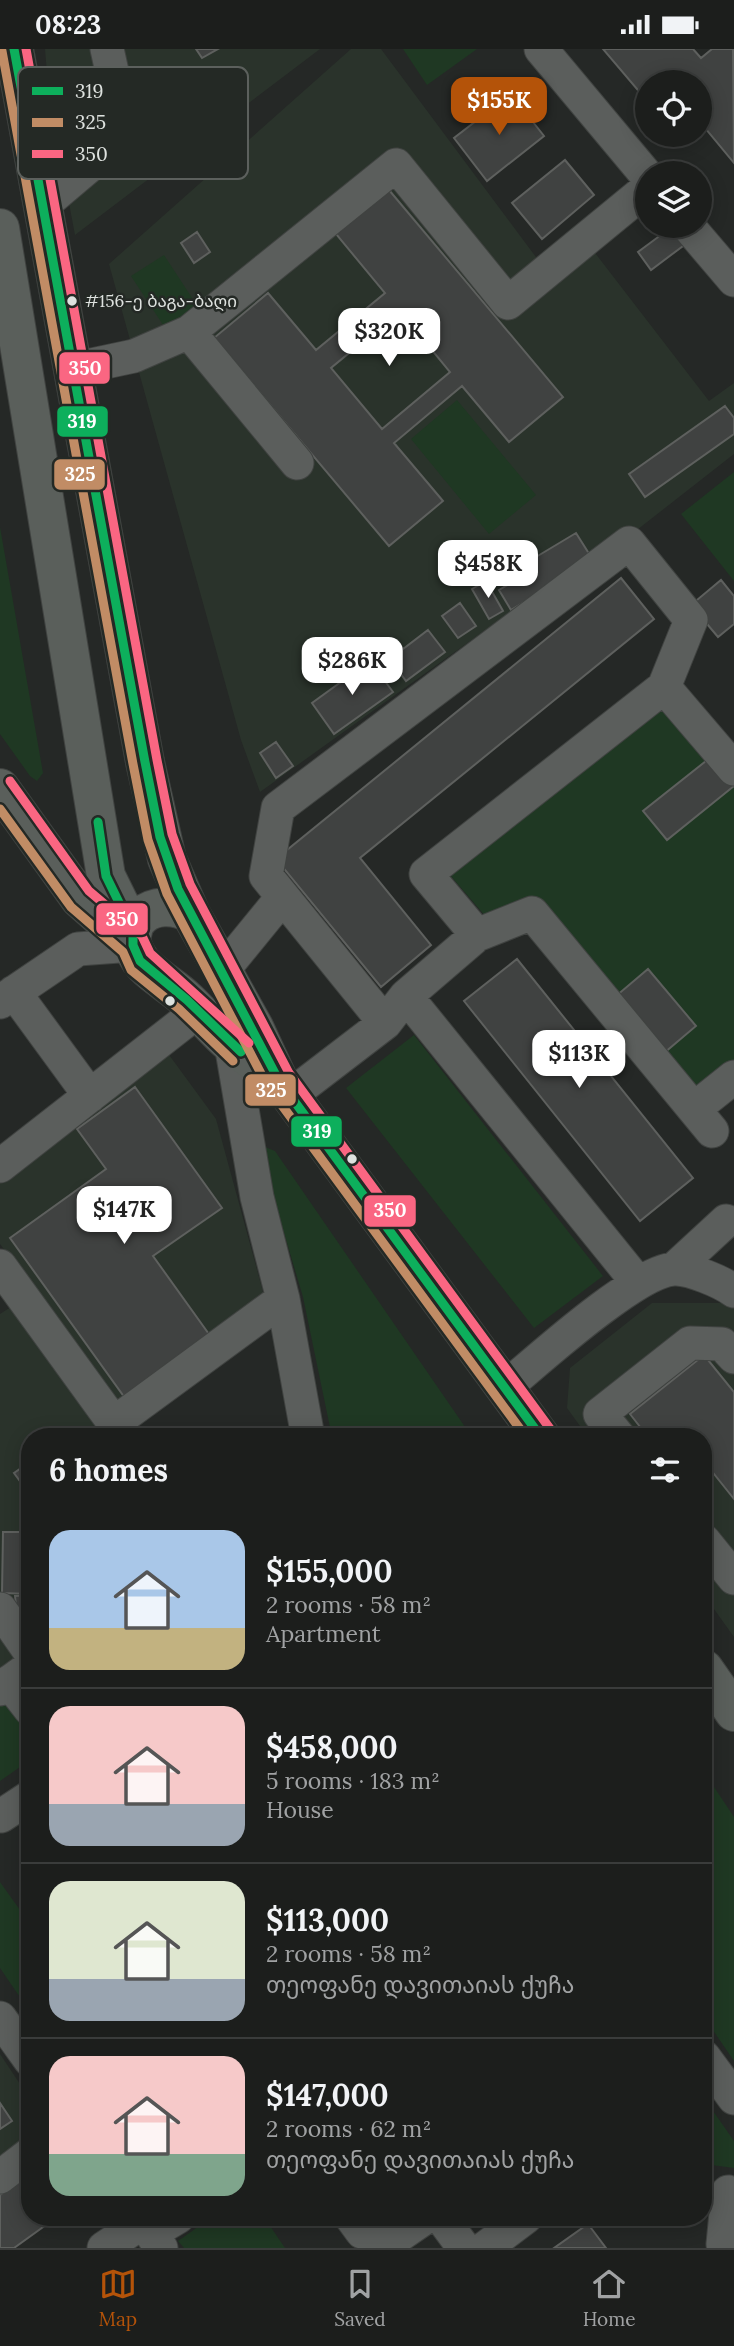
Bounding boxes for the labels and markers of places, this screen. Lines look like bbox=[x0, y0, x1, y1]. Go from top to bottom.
pin: $155K bbox=[450, 77, 548, 137]
place label: #156-ე ბაგა-ბაღი bbox=[85, 290, 237, 312]
marker: #156-ე ბაგა-ბაღი bbox=[65, 294, 79, 308]
pin: $320K bbox=[340, 309, 438, 368]
pin: $458K bbox=[439, 540, 537, 600]
pin: $286K bbox=[303, 637, 401, 697]
unlabelled marker bbox=[163, 994, 177, 1008]
pin: $113K bbox=[530, 1031, 628, 1090]
unlabelled marker bbox=[345, 1152, 359, 1166]
pin: $147K bbox=[75, 1187, 173, 1246]

